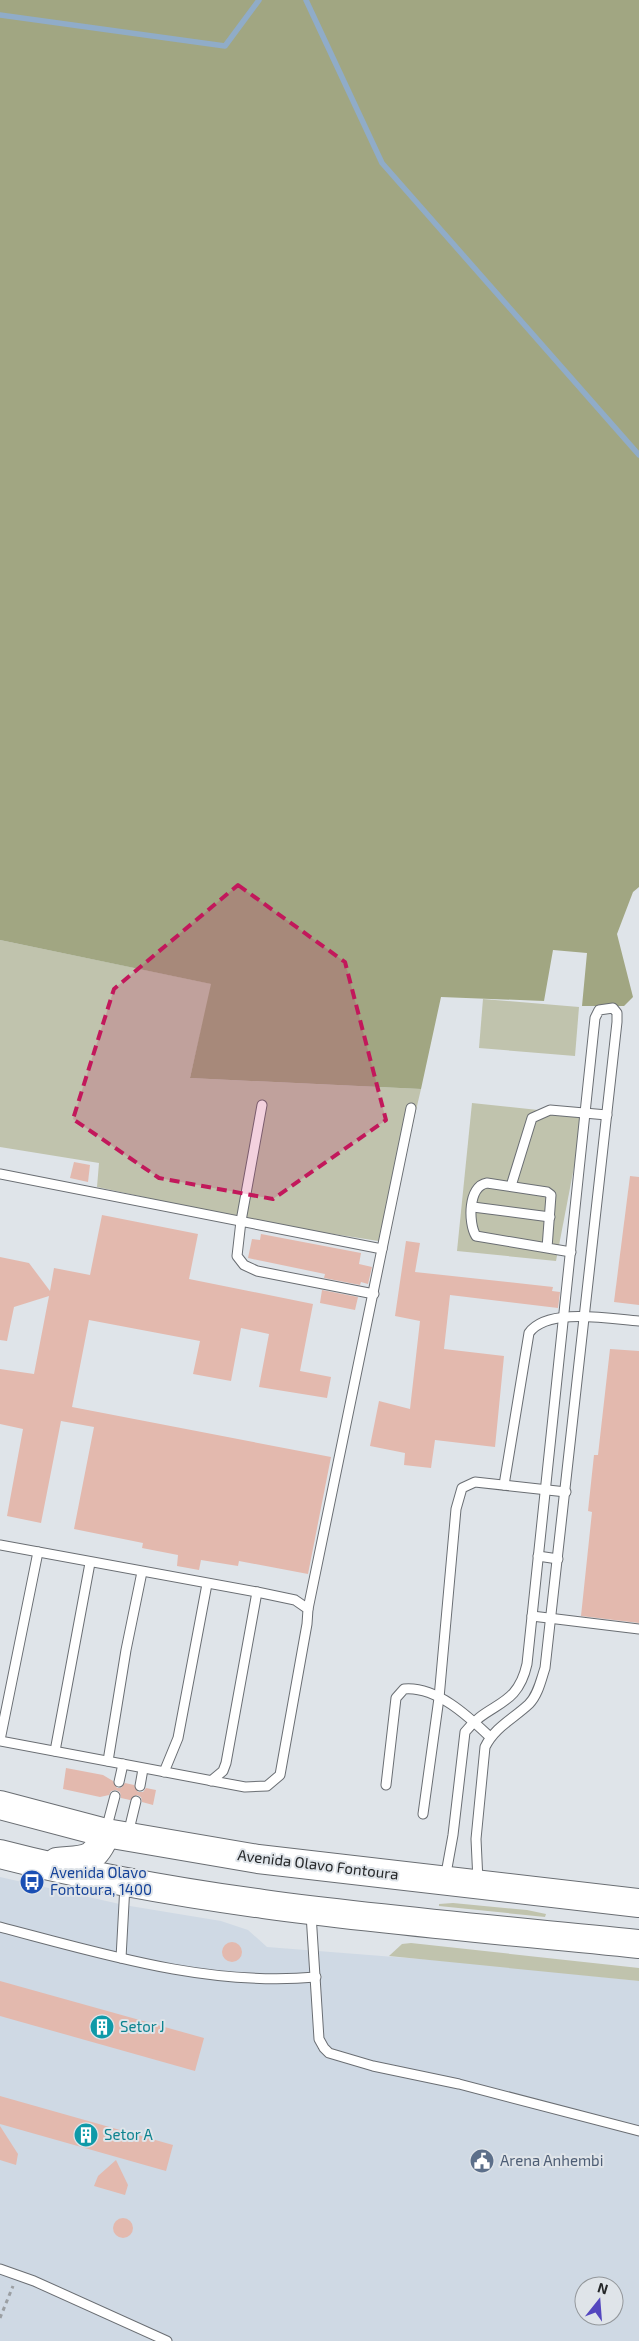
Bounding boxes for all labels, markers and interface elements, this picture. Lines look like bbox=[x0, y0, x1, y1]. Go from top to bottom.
street label: Avenida Olavo Fontoura bbox=[237, 1845, 400, 1883]
place label: Avenida Olavo Fontoura, 1400 bbox=[50, 1863, 152, 1898]
bus stop icon: Avenida Olavo Fontoura, 1400 bbox=[19, 1869, 45, 1895]
building icon: Setor J bbox=[89, 2014, 115, 2040]
place label: Setor J bbox=[120, 2017, 165, 2035]
building icon: Setor A bbox=[73, 2122, 99, 2148]
place label: Setor A bbox=[104, 2125, 153, 2143]
public building icon: Arena Anhembi bbox=[469, 2148, 495, 2174]
place label: Arena Anhembi bbox=[500, 2151, 603, 2169]
north arrow bbox=[574, 2276, 624, 2326]
text: N bbox=[596, 2278, 610, 2298]

